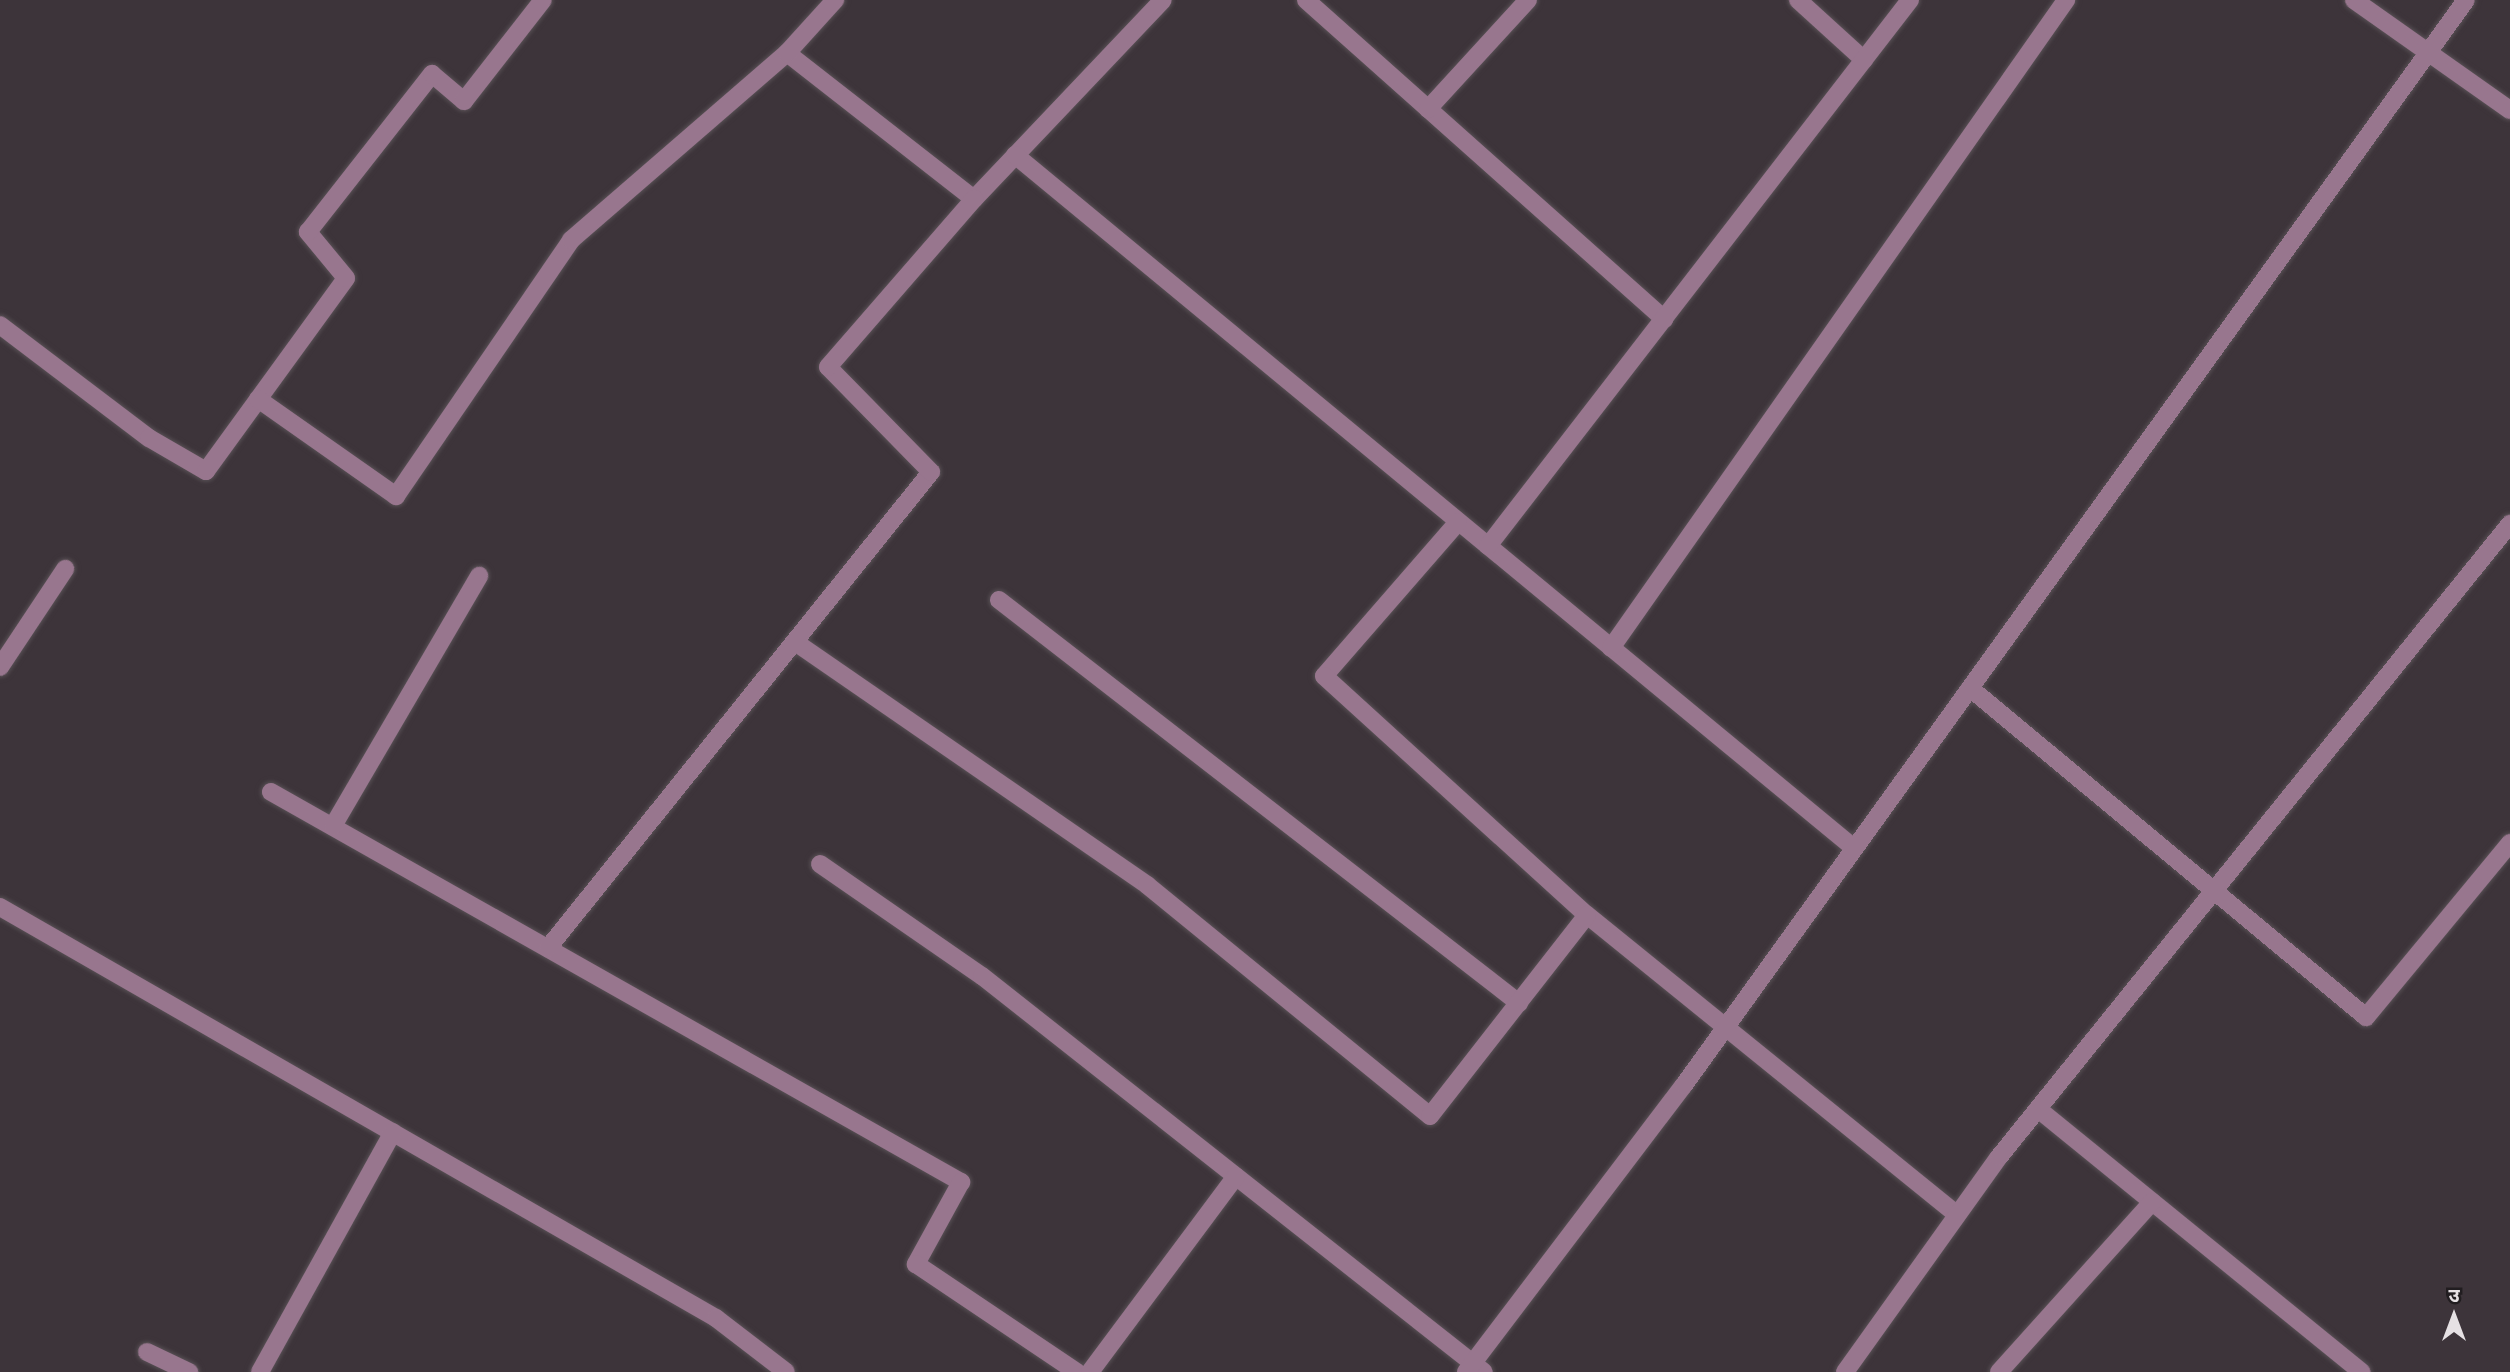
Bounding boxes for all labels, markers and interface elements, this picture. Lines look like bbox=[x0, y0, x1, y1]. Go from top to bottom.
north arrow bbox=[2419, 1281, 2489, 1351]
text: उ bbox=[2448, 1283, 2460, 1307]

